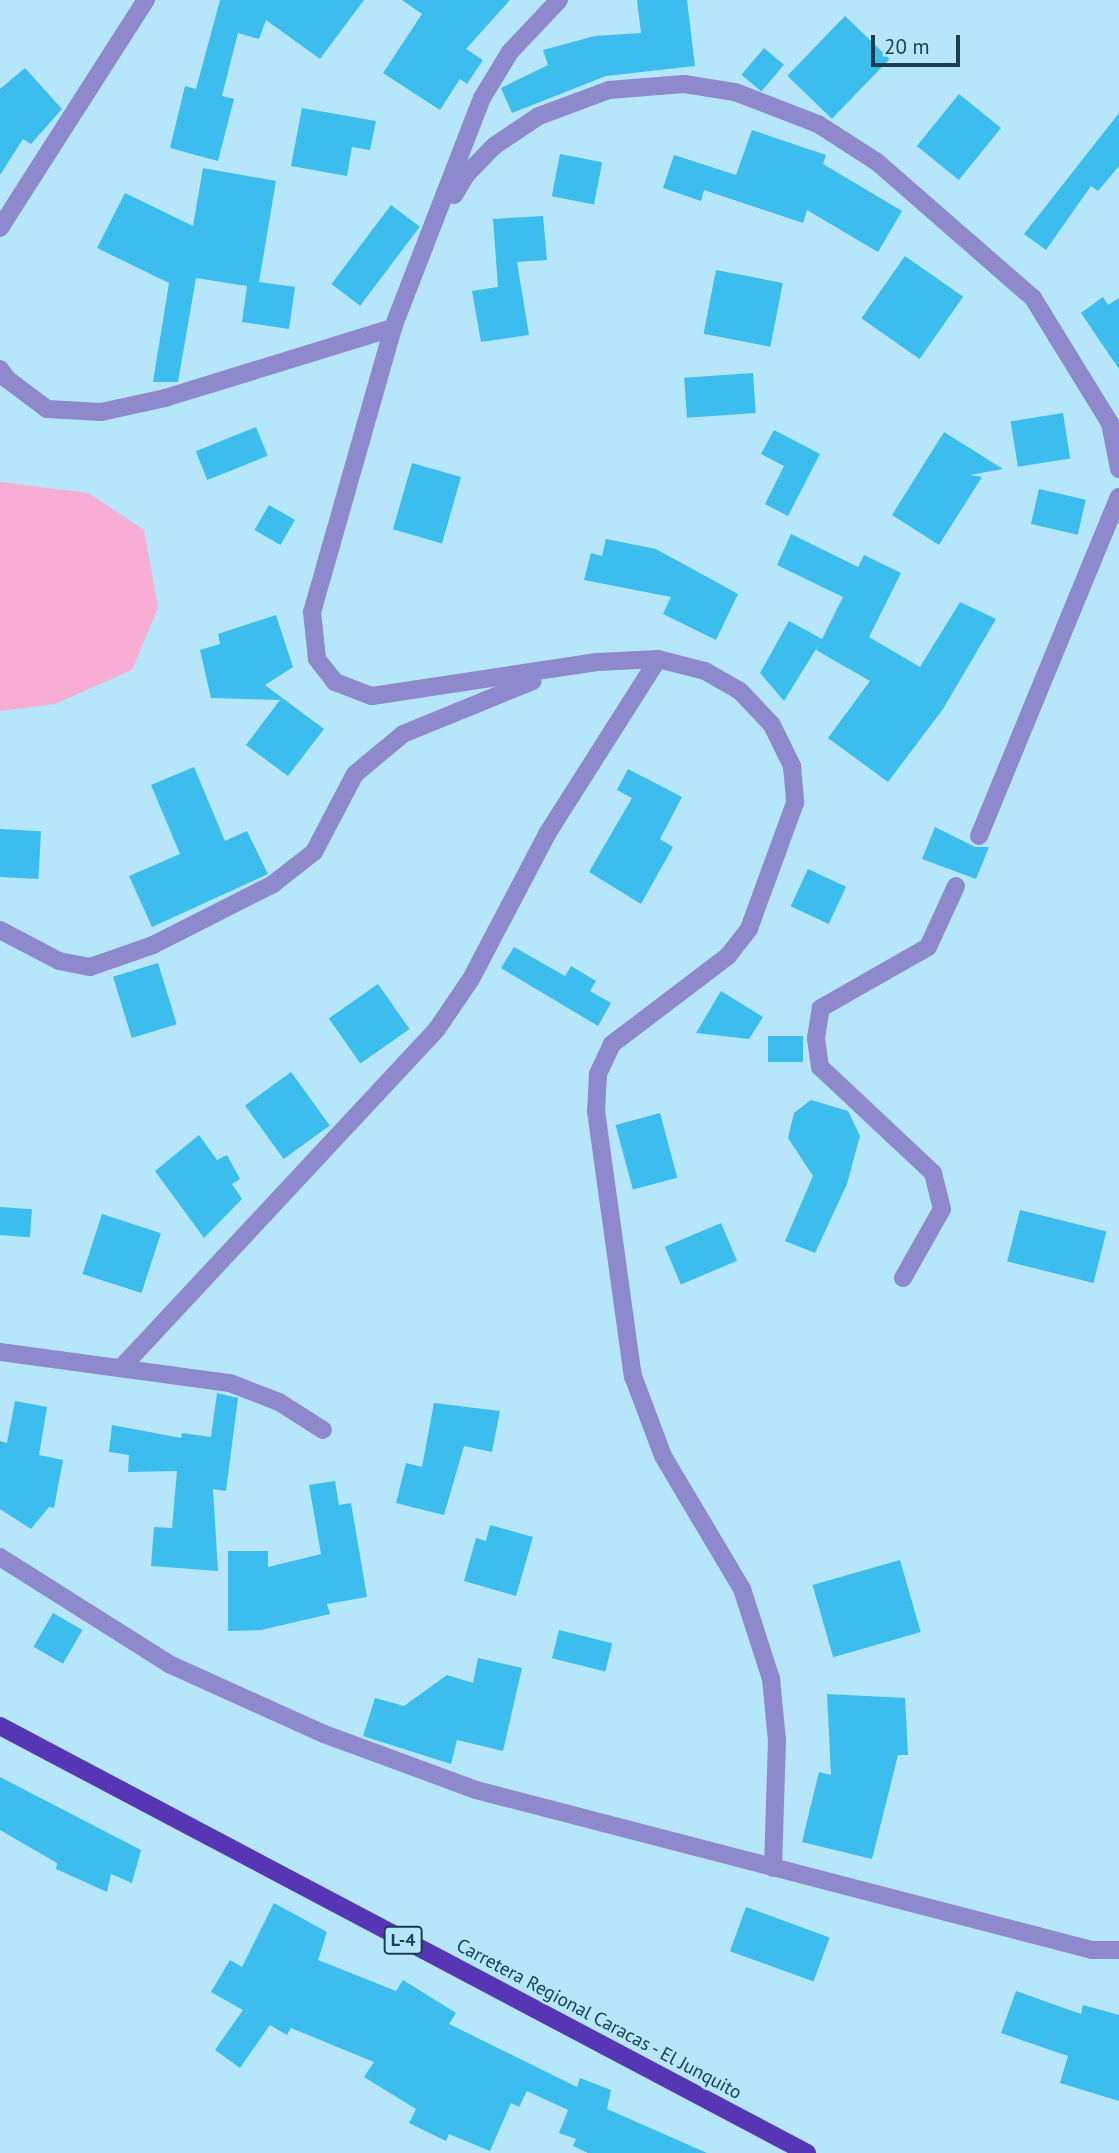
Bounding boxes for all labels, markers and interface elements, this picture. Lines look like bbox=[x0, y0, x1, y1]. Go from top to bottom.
scale bar bbox=[874, 21, 963, 65]
text: 20 m bbox=[884, 33, 930, 60]
road number: L-4 bbox=[382, 1926, 424, 1954]
street label: Carretera Regional Caracas - El Junquito bbox=[451, 1933, 747, 2105]

